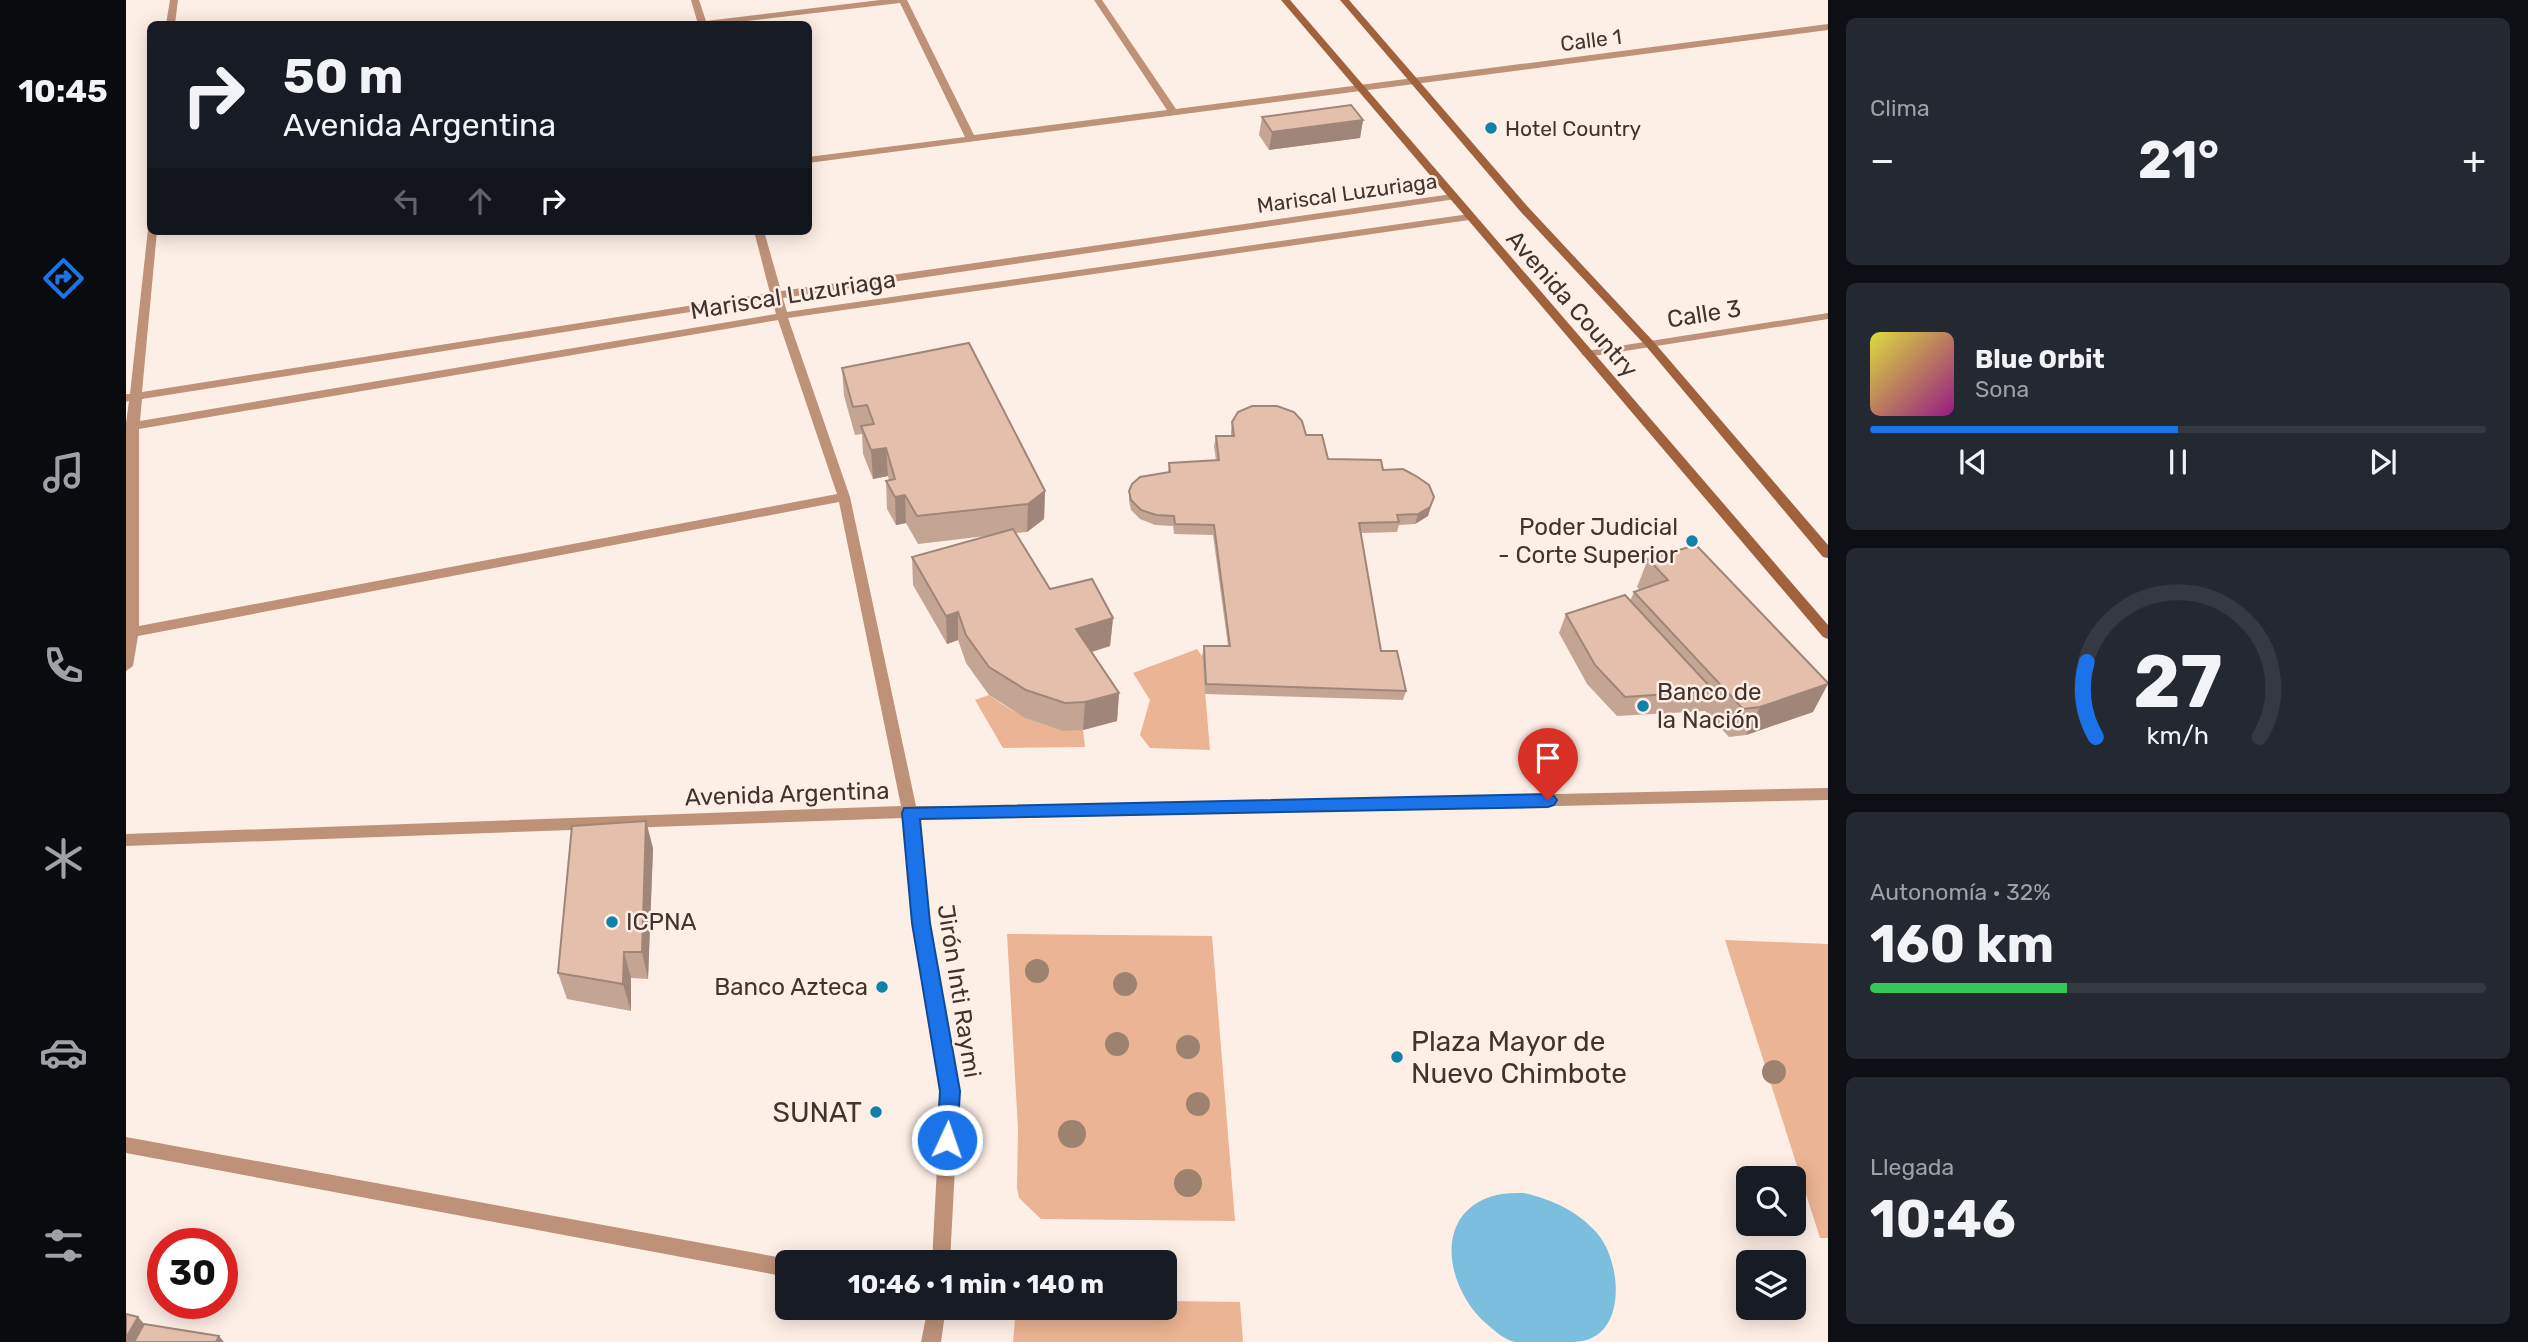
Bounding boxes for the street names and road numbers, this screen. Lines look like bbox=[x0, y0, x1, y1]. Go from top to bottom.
street label: Calle 1 bbox=[1559, 24, 1623, 56]
street label: Mariscal Luzuriaga bbox=[1255, 168, 1439, 218]
street label: Avenida Country bbox=[1501, 225, 1643, 383]
street label: Mariscal Luzuriaga bbox=[688, 265, 898, 325]
street label: Calle 3 bbox=[1665, 294, 1743, 334]
street label: Avenida Argentina bbox=[684, 776, 890, 812]
street label: Jirón Inti Raymi bbox=[931, 902, 987, 1080]

